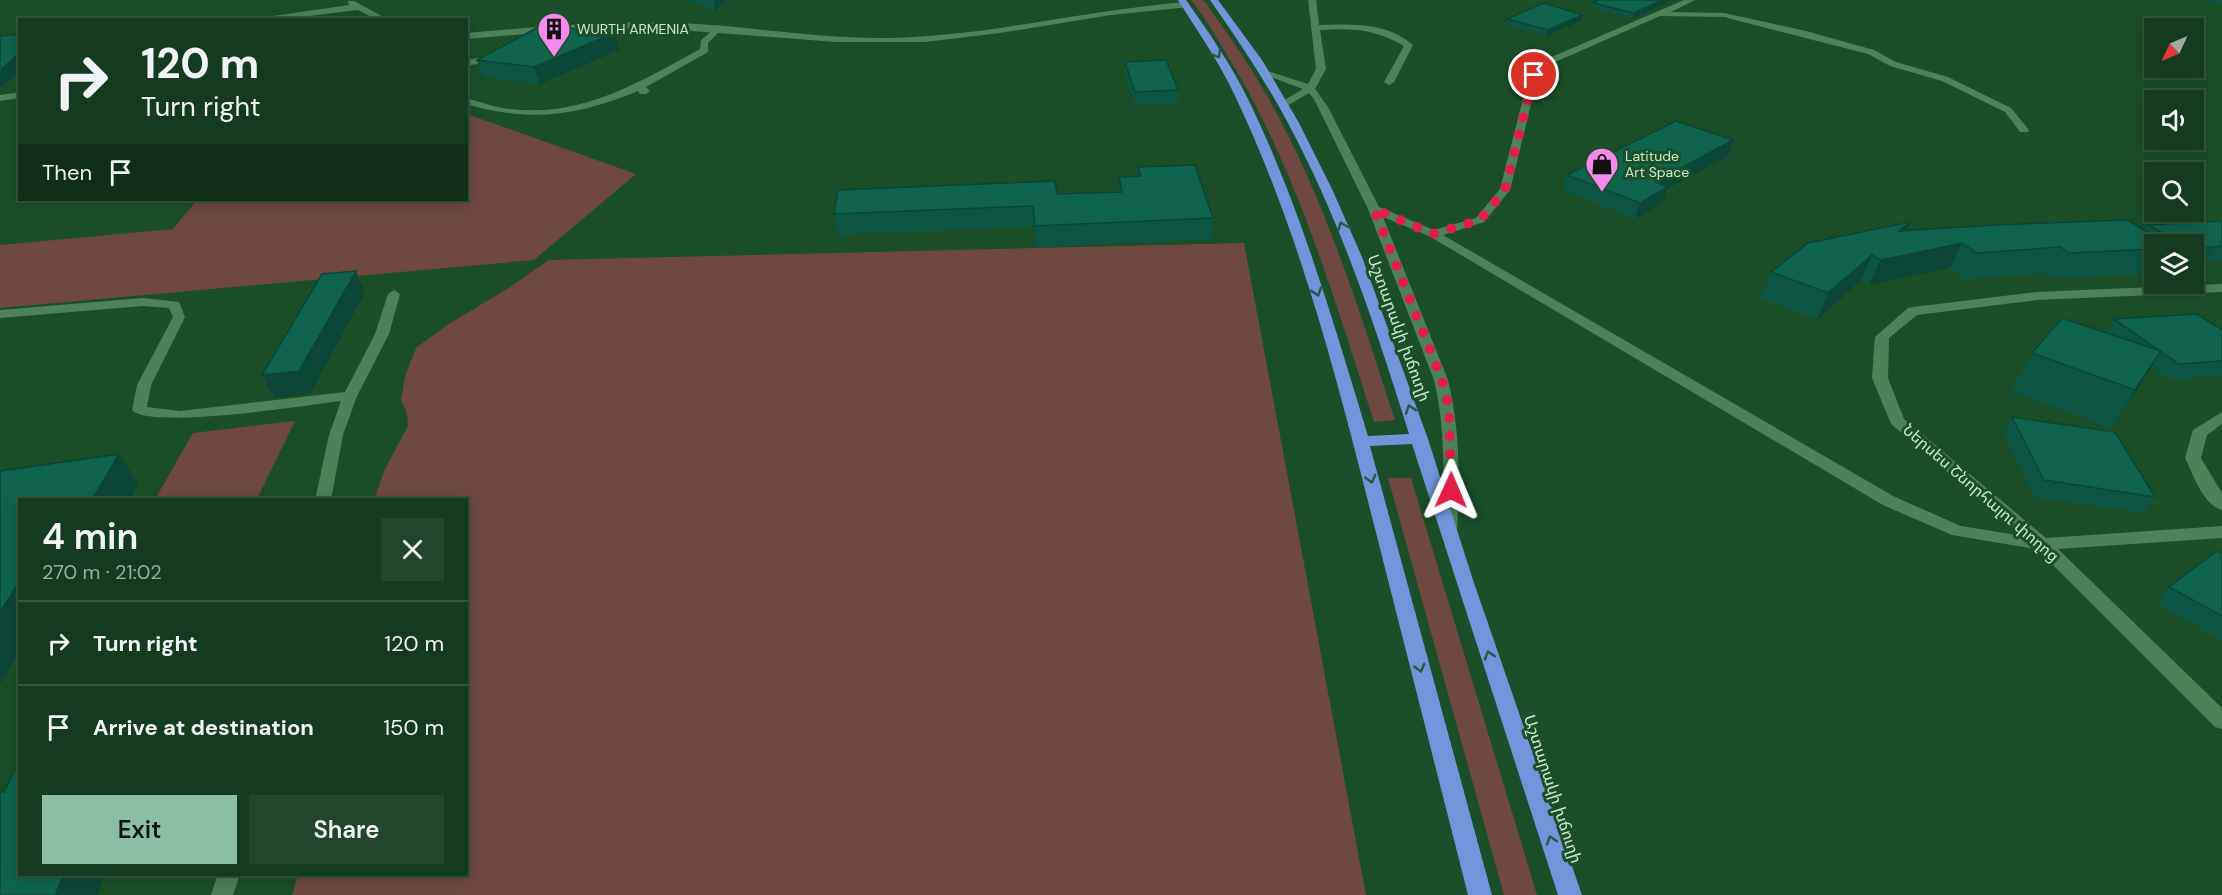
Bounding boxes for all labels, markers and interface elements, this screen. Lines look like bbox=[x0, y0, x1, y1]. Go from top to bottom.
building icon: WURTH ARMENIA bbox=[536, 11, 572, 58]
north arrow bbox=[2144, 18, 2204, 78]
map controls bbox=[2144, 18, 2204, 294]
place label: WURTH ARMENIA bbox=[577, 20, 689, 38]
text: 120 m bbox=[141, 36, 259, 91]
icon: right bbox=[42, 42, 120, 120]
one-way arrow bbox=[1210, 48, 1222, 58]
pin bbox=[1508, 49, 1559, 100]
icon: arrive bbox=[1517, 58, 1550, 91]
text: Turn right bbox=[141, 89, 261, 124]
button: sound bbox=[2144, 90, 2204, 150]
shop icon: Latitude Art Space bbox=[1584, 146, 1620, 193]
place label: Latitude Art Space bbox=[1625, 147, 1689, 181]
icon: arrive bbox=[104, 156, 137, 189]
text: Then bbox=[42, 158, 92, 187]
button: search bbox=[2144, 162, 2204, 222]
one-way arrow bbox=[1337, 221, 1349, 232]
button: layers bbox=[2144, 234, 2204, 294]
street label: Աշտարակի խճուղի bbox=[1363, 252, 1435, 404]
one-way arrow bbox=[1309, 286, 1322, 297]
one-way arrow bbox=[1404, 404, 1417, 415]
street label: Ներսես Շնորհալու փողոց bbox=[1899, 419, 2063, 567]
position arrow bbox=[1419, 458, 1483, 522]
one-way arrow bbox=[1363, 474, 1376, 484]
text: 4 min bbox=[42, 513, 138, 560]
button: close bbox=[381, 518, 444, 581]
text: 270 m · 21:02 bbox=[42, 559, 162, 585]
icon: right bbox=[42, 627, 75, 660]
text: Turn right bbox=[93, 629, 198, 658]
text: 120 m bbox=[384, 629, 444, 658]
one-way arrow bbox=[1484, 650, 1496, 661]
one-way arrow bbox=[1413, 662, 1425, 672]
icon: arrive bbox=[42, 711, 75, 744]
street label: Աշտարակի խճուղի bbox=[1519, 712, 1587, 866]
text: Arrive at destination bbox=[93, 713, 314, 742]
text: 150 m bbox=[383, 713, 444, 742]
button: Exit bbox=[42, 795, 237, 864]
button: Share bbox=[249, 795, 444, 864]
one-way arrow bbox=[1546, 835, 1558, 845]

